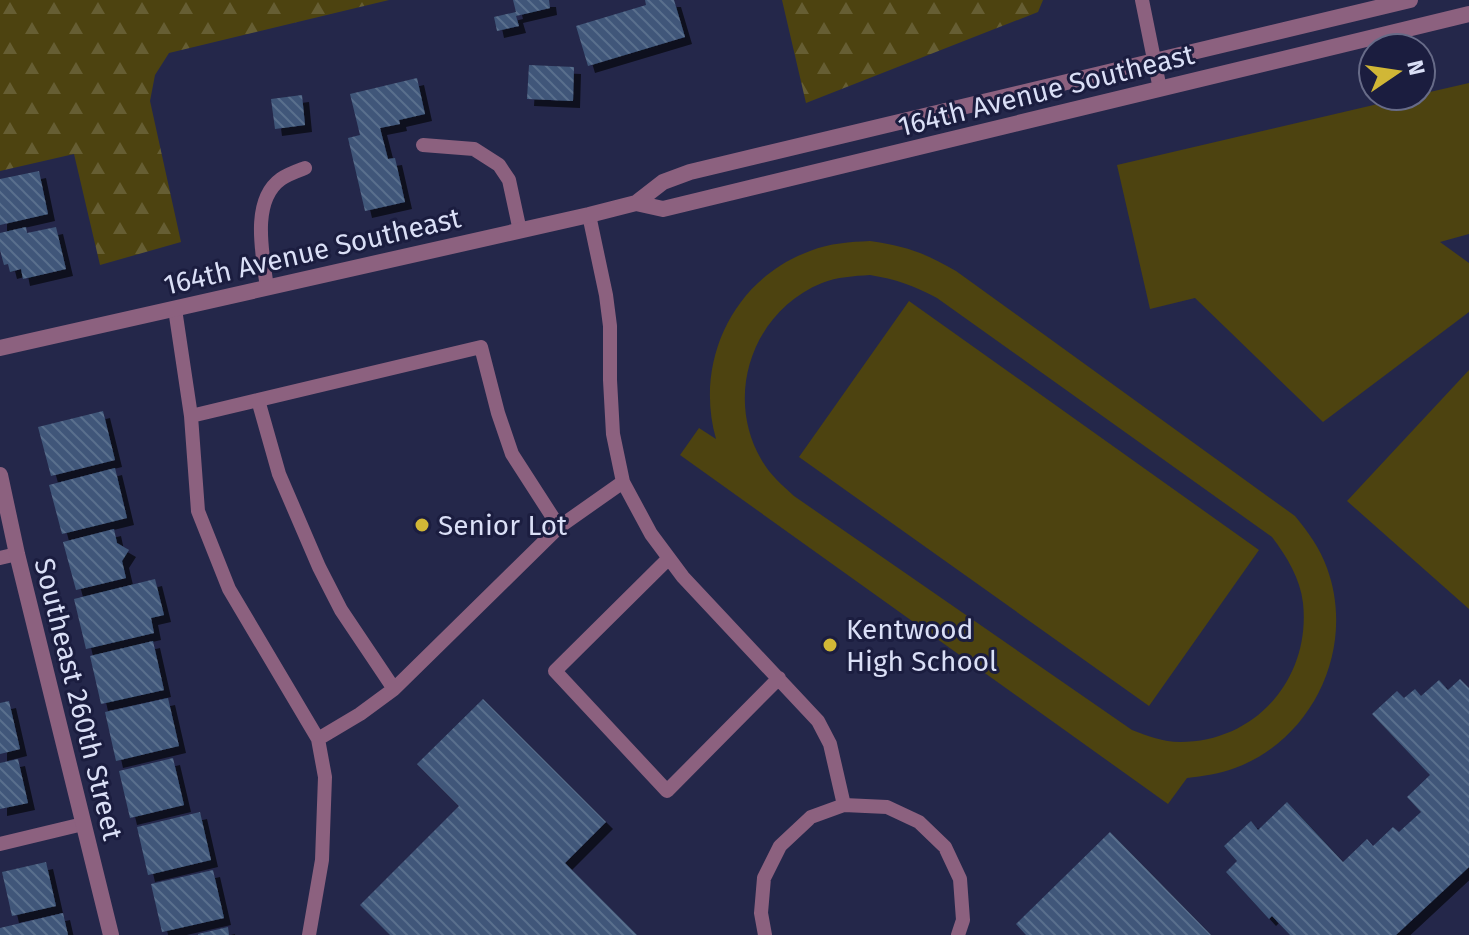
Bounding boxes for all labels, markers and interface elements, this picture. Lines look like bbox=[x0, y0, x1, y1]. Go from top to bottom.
north arrow bbox=[1357, 32, 1437, 112]
street label: 164th Avenue Southeast bbox=[895, 38, 1198, 143]
text: N bbox=[1401, 57, 1431, 78]
street label: 164th Avenue Southeast bbox=[160, 201, 465, 302]
place label: Senior Lot bbox=[438, 509, 568, 542]
marker: Senior Lot bbox=[413, 516, 431, 534]
street label: Southeast 260th Street bbox=[28, 555, 130, 844]
place label: Kentwood High School bbox=[846, 613, 997, 678]
marker: Kentwood High School bbox=[821, 636, 839, 654]

